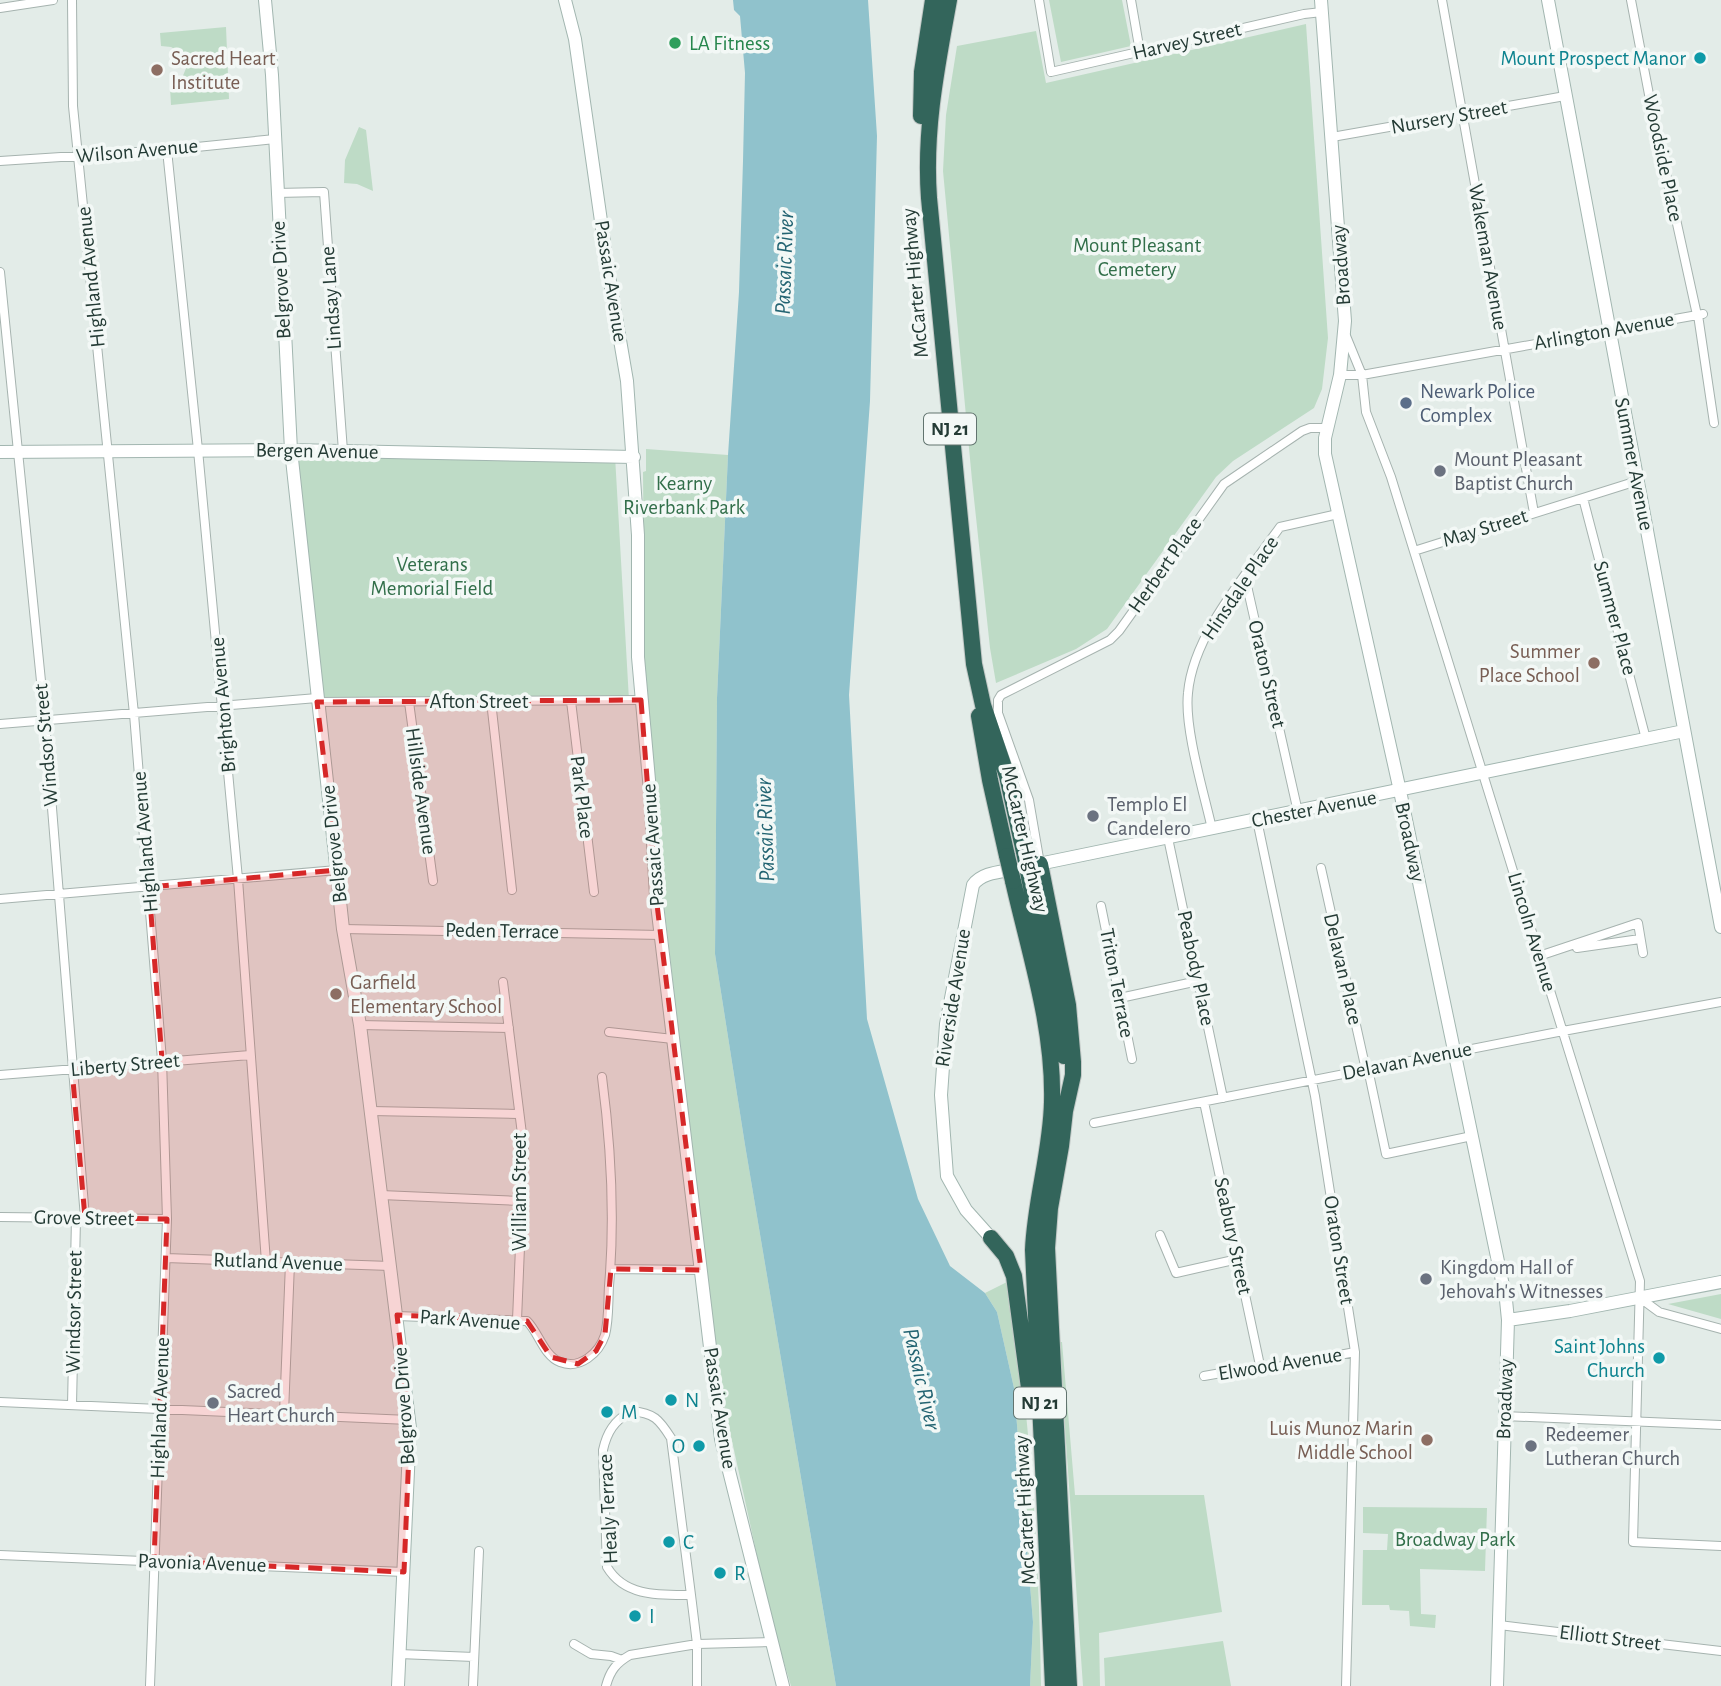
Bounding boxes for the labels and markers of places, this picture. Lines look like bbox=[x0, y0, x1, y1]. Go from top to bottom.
place label: LA Fitness bbox=[689, 33, 770, 54]
marker: LA Fitness bbox=[667, 35, 683, 51]
place label: Sacred Heart Institute bbox=[171, 48, 276, 93]
place label: Mount Prospect Manor bbox=[1500, 48, 1686, 69]
marker: Mount Prospect Manor bbox=[1692, 50, 1708, 66]
marker: Sacred Heart Institute bbox=[149, 62, 165, 78]
place label: Newark Police Complex bbox=[1420, 381, 1535, 426]
marker: Newark Police Complex bbox=[1398, 395, 1414, 411]
place label: Mount Pleasant Baptist Church bbox=[1454, 449, 1583, 494]
marker: Mount Pleasant Baptist Church bbox=[1432, 463, 1448, 479]
place label: Summer Place School bbox=[1479, 641, 1580, 686]
marker: Summer Place School bbox=[1586, 655, 1602, 671]
place label: Templo El Candelero bbox=[1107, 794, 1191, 839]
marker: Templo El Candelero bbox=[1085, 808, 1101, 824]
place label: Garfield Elementary School bbox=[350, 972, 502, 1017]
marker: Garfield Elementary School bbox=[328, 986, 344, 1002]
place label: Kingdom Hall of Jehovah's Witnesses bbox=[1440, 1257, 1603, 1302]
marker: Kingdom Hall of Jehovah's Witnesses bbox=[1418, 1271, 1434, 1287]
place label: Saint Johns Church bbox=[1554, 1336, 1645, 1381]
marker: Saint Johns Church bbox=[1651, 1350, 1667, 1366]
place label: Sacred Heart Church bbox=[227, 1381, 335, 1426]
place label: N bbox=[685, 1390, 699, 1411]
marker: N bbox=[663, 1392, 679, 1408]
marker: Sacred Heart Church bbox=[205, 1395, 221, 1411]
place label: M bbox=[621, 1402, 638, 1423]
marker: M bbox=[599, 1404, 615, 1420]
place label: Luis Munoz Marin Middle School bbox=[1269, 1418, 1413, 1463]
place label: Redeemer Lutheran Church bbox=[1545, 1424, 1680, 1469]
marker: Luis Munoz Marin Middle School bbox=[1419, 1432, 1435, 1448]
place label: O bbox=[672, 1436, 685, 1457]
marker: O bbox=[691, 1438, 707, 1454]
marker: Redeemer Lutheran Church bbox=[1523, 1438, 1539, 1454]
place label: C bbox=[683, 1532, 694, 1553]
marker: C bbox=[661, 1534, 677, 1550]
place label: R bbox=[734, 1563, 746, 1584]
marker: R bbox=[712, 1565, 728, 1581]
place label: I bbox=[649, 1606, 655, 1627]
marker: I bbox=[627, 1608, 643, 1624]

